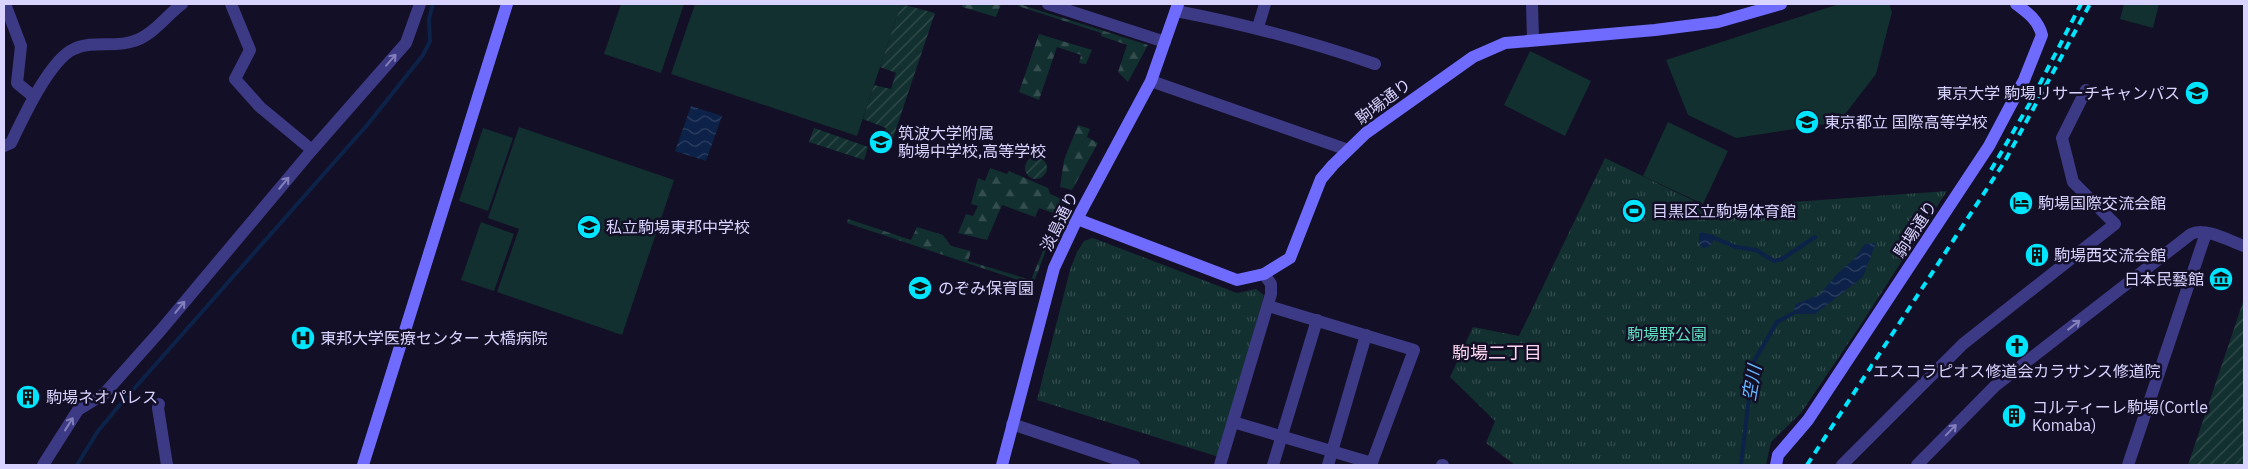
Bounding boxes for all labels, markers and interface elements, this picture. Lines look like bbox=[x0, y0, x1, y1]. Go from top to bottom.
one-way arrow bbox=[386, 54, 397, 67]
street label: 駒場通り bbox=[1351, 74, 1415, 128]
school or university icon: 東京大学 駒場リサーチキャンパス bbox=[2184, 80, 2210, 106]
place label: 東京大学 駒場リサーチキャンパス bbox=[1936, 83, 2180, 103]
school or university icon: 東京都立 国際高等学校 bbox=[1794, 109, 1820, 135]
place label: 東京都立 国際高等学校 bbox=[1824, 112, 1988, 132]
place label: 筑波大学附属 駒場中学校,高等学校 bbox=[898, 123, 1046, 161]
school or university icon: 筑波大学附属 駒場中学校,高等学校 bbox=[868, 129, 894, 155]
one-way arrow bbox=[279, 176, 290, 189]
street label: 淡島通り bbox=[1036, 188, 1082, 254]
hotel icon: 駒場国際交流会館 bbox=[2008, 190, 2034, 216]
place label: 駒場国際交流会館 bbox=[2038, 193, 2166, 213]
street label: 駒場通り bbox=[1889, 197, 1941, 261]
sports icon: 目黒区立駒場体育館 bbox=[1621, 198, 1647, 224]
place label: 目黒区立駒場体育館 bbox=[1652, 201, 1796, 221]
school or university icon: 私立駒場東邦中学校 bbox=[576, 214, 602, 240]
place label: 私立駒場東邦中学校 bbox=[606, 217, 750, 237]
building icon: 駒場西交流会館 bbox=[2024, 242, 2050, 268]
place label: 駒場西交流会館 bbox=[2054, 245, 2166, 265]
museum icon: 日本民藝館 bbox=[2208, 266, 2234, 292]
place label: 日本民藝館 bbox=[2124, 269, 2204, 289]
school or university icon: のぞみ保育園 bbox=[907, 275, 933, 301]
place label: のぞみ保育園 bbox=[938, 278, 1034, 298]
one-way arrow bbox=[174, 301, 185, 314]
one-way arrow bbox=[2067, 319, 2080, 330]
park label: 駒場野公園 bbox=[1627, 324, 1707, 344]
hospital icon: 東邦大学医療センター 大橋病院 bbox=[290, 325, 316, 351]
place label: 東邦大学医療センター 大橋病院 bbox=[320, 328, 548, 348]
church icon: エスコラピオス修道会カラサンス修道院 bbox=[2004, 333, 2030, 359]
district label: 駒場二丁目 bbox=[1452, 341, 1542, 364]
water label: 空川 bbox=[1737, 361, 1766, 403]
place label: エスコラピオス修道会カラサンス修道院 bbox=[1873, 361, 2161, 381]
building icon: 駒場ネオパレス bbox=[15, 384, 41, 410]
place label: 駒場ネオパレス bbox=[46, 387, 158, 407]
place label: コルティーレ駒場(Cortle Komaba) bbox=[2032, 397, 2208, 435]
building icon: コルティーレ駒場(Cortle Komaba) bbox=[2001, 403, 2027, 429]
one-way arrow bbox=[64, 417, 74, 431]
one-way arrow bbox=[1945, 424, 1957, 437]

